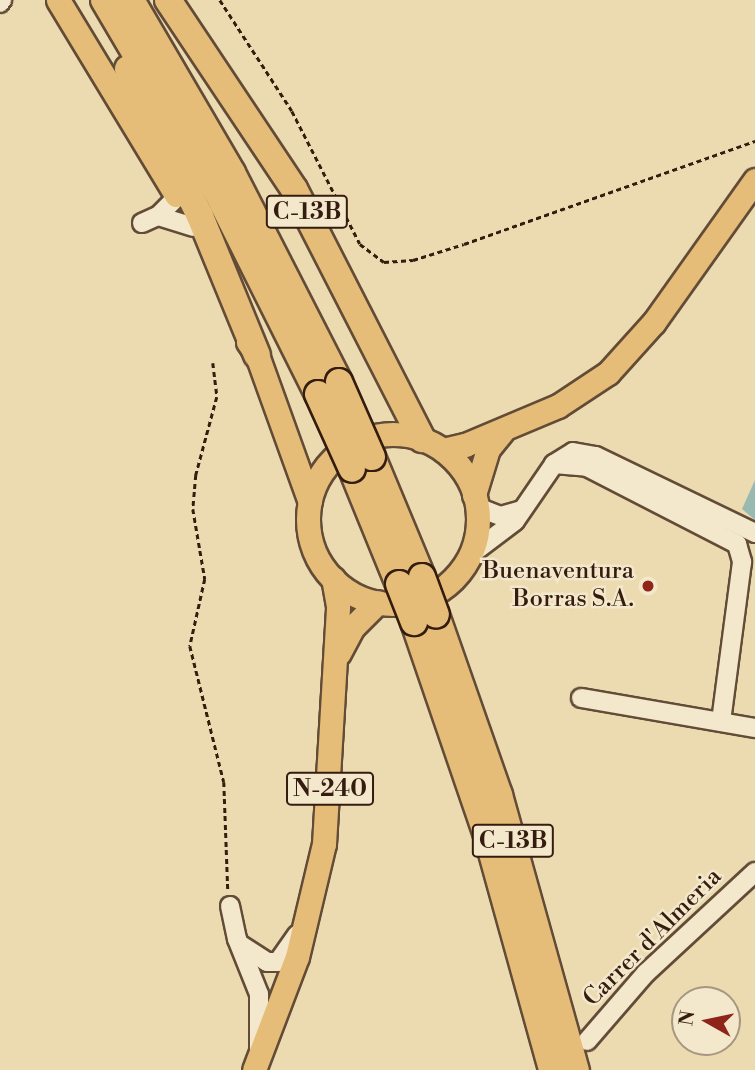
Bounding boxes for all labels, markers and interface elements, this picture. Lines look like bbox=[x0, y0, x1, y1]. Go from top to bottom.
road number: C-13B bbox=[265, 192, 349, 232]
place label: Buenaventura Borras S.A. bbox=[482, 558, 634, 614]
marker: Buenaventura Borras S.A. bbox=[640, 578, 656, 594]
road number: N-240 bbox=[284, 769, 376, 808]
road number: C-13B bbox=[471, 821, 555, 860]
street label: Carrer d'Almeria bbox=[578, 863, 728, 1013]
north arrow bbox=[671, 986, 741, 1056]
text: N bbox=[674, 1009, 700, 1027]

